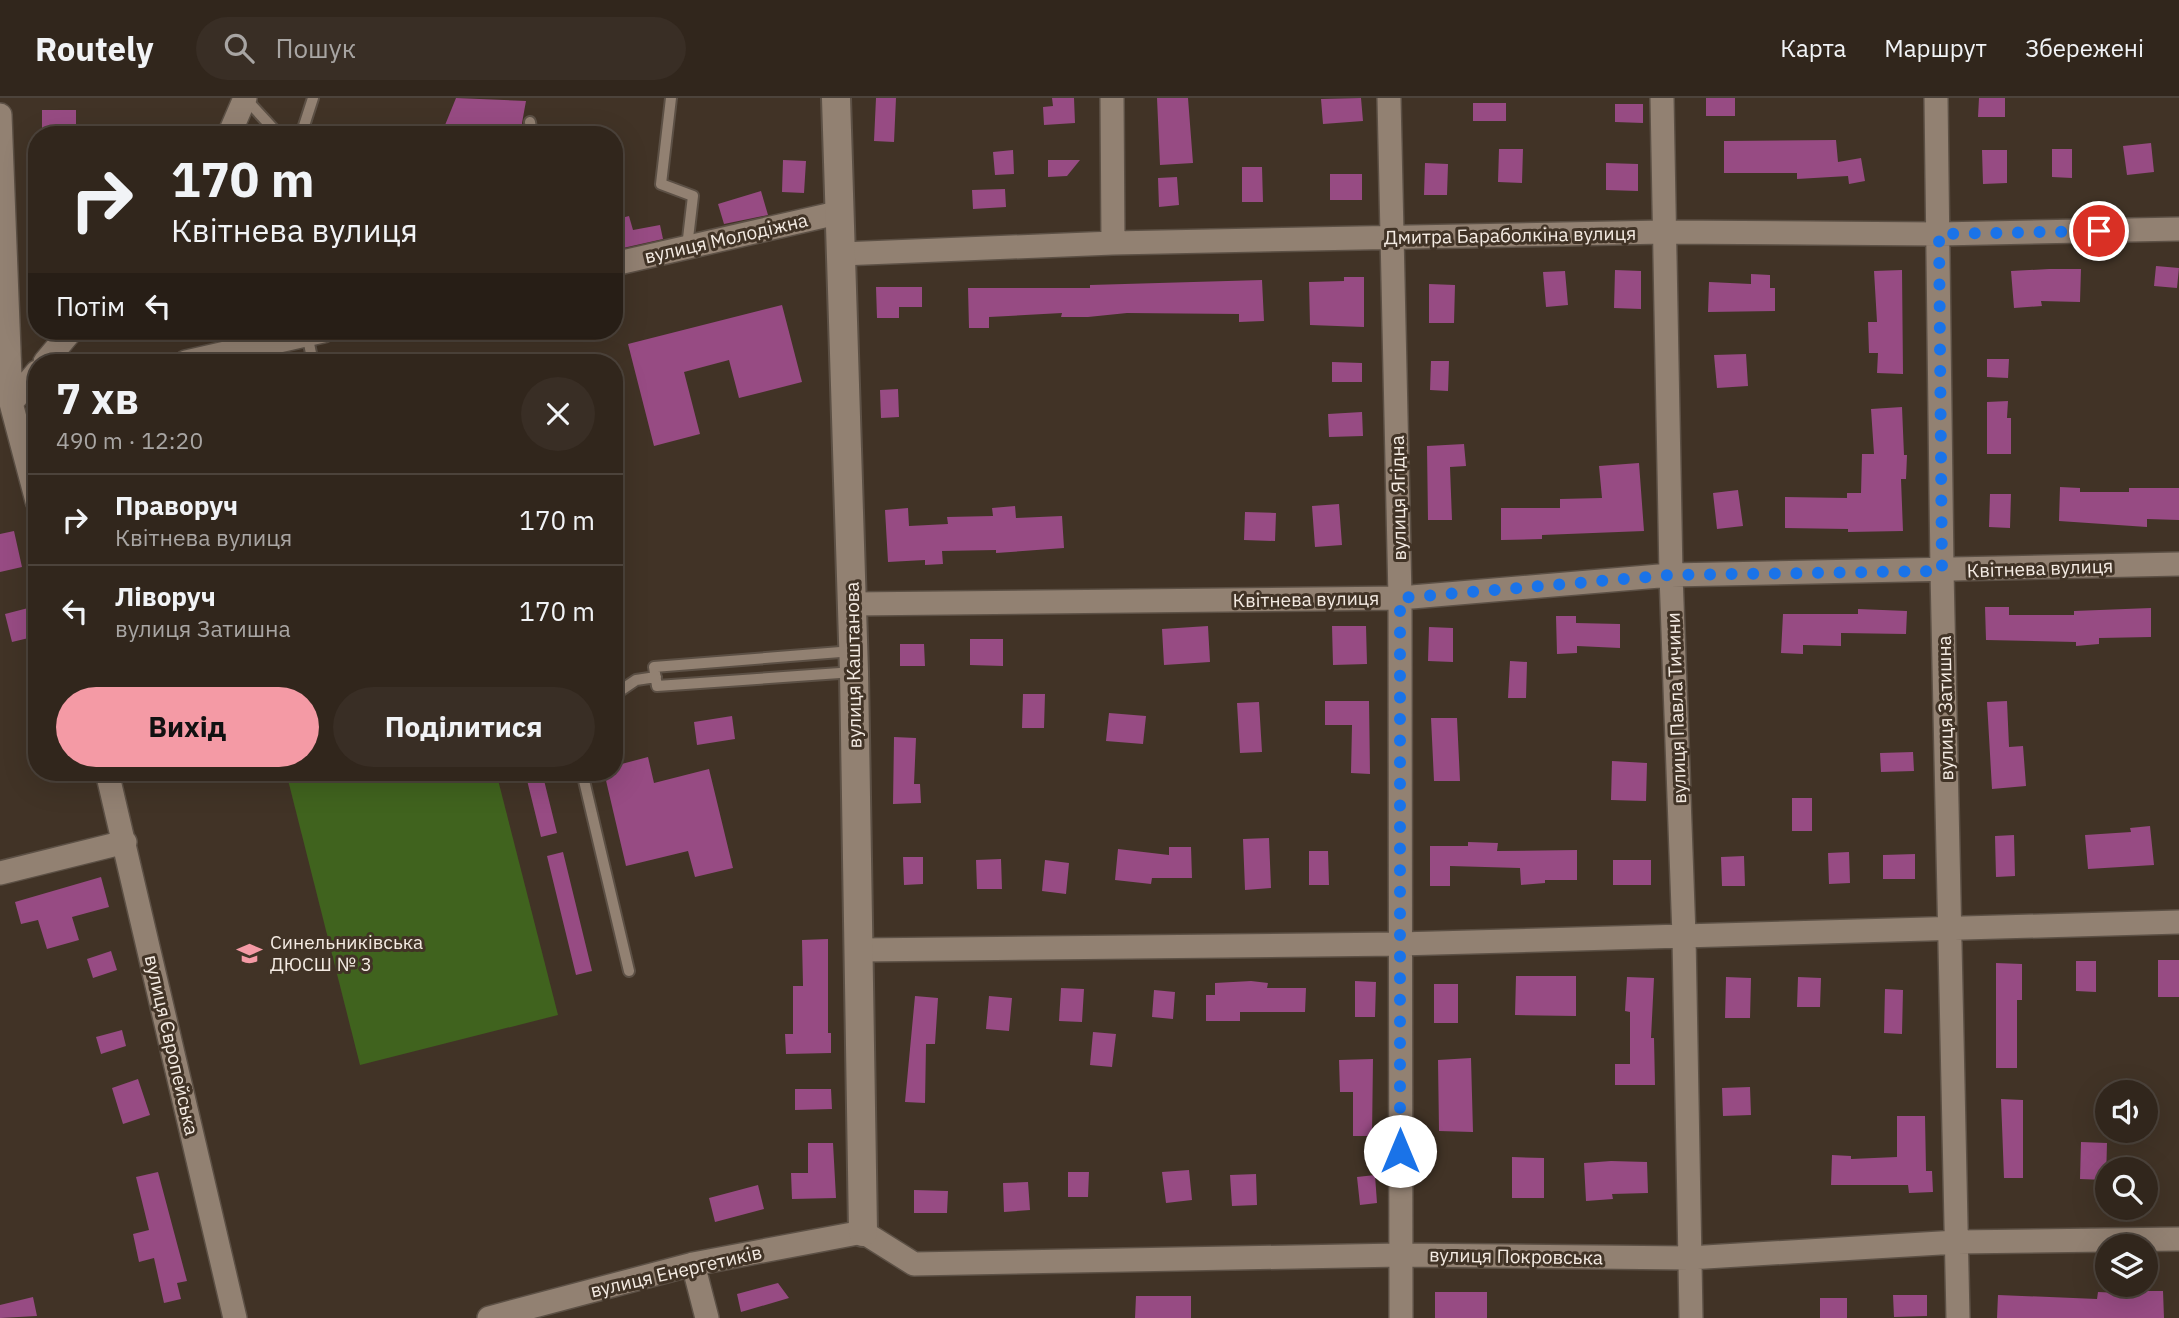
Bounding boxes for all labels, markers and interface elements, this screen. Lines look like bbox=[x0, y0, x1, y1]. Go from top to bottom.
search box bbox=[196, 17, 686, 80]
text: Routely bbox=[35, 27, 154, 70]
icon: search bbox=[220, 29, 258, 67]
text: Пошук bbox=[276, 31, 356, 65]
text: Карта bbox=[1780, 32, 1846, 64]
text: Маршрут bbox=[1884, 32, 1987, 64]
text: Збережені bbox=[2025, 32, 2144, 64]
text: 170 m bbox=[171, 147, 315, 210]
icon: right bbox=[56, 154, 147, 245]
pin bbox=[2069, 201, 2129, 261]
street label: вулиця Молодіжна bbox=[642, 208, 810, 268]
text: Квітнева вулиця bbox=[171, 209, 418, 251]
icon: arrive bbox=[2080, 212, 2118, 250]
street label: Дмитра Бараболкіна вулиця bbox=[1384, 221, 1636, 249]
icon: left bbox=[139, 287, 177, 325]
text: Потім bbox=[56, 289, 125, 323]
text: 7 хв bbox=[56, 371, 139, 426]
button: close bbox=[521, 377, 595, 451]
text: 490 m · 12:20 bbox=[56, 425, 203, 455]
street label: вулиця Ягідна bbox=[1385, 435, 1411, 561]
text: Праворуч bbox=[115, 488, 238, 522]
icon: right bbox=[56, 501, 94, 539]
text: 170 m bbox=[519, 503, 595, 537]
text: Квітнева вулиця bbox=[115, 522, 292, 552]
street label: Квітнева вулиця bbox=[1966, 553, 2114, 583]
text: Ліворуч bbox=[115, 579, 216, 613]
street label: вулиця Каштанова bbox=[840, 581, 866, 749]
street label: Квітнева вулиця bbox=[1233, 586, 1379, 612]
icon: left bbox=[56, 592, 94, 630]
text: 170 m bbox=[519, 594, 595, 628]
street label: вулиця Павла Тичини bbox=[1661, 612, 1691, 804]
text: вулиця Затишна bbox=[115, 613, 291, 643]
street label: вулиця Затишна bbox=[1932, 635, 1958, 781]
button: Вихід bbox=[56, 687, 319, 767]
button: Поділитися bbox=[333, 687, 595, 767]
place label: Синельниківська ДЮСШ № 3 bbox=[270, 930, 423, 976]
school or university icon: Синельниківська ДЮСШ № 3 bbox=[236, 939, 264, 967]
street label: вулиця Європейська bbox=[140, 953, 204, 1137]
map controls bbox=[2095, 1080, 2158, 1297]
button: sound bbox=[2095, 1080, 2158, 1143]
position arrow bbox=[1363, 1114, 1437, 1188]
button: search bbox=[2095, 1157, 2158, 1220]
button: layers bbox=[2095, 1234, 2158, 1297]
street label: вулиця Енергетиків bbox=[588, 1240, 764, 1302]
street label: вулиця Покровська bbox=[1429, 1242, 1603, 1270]

